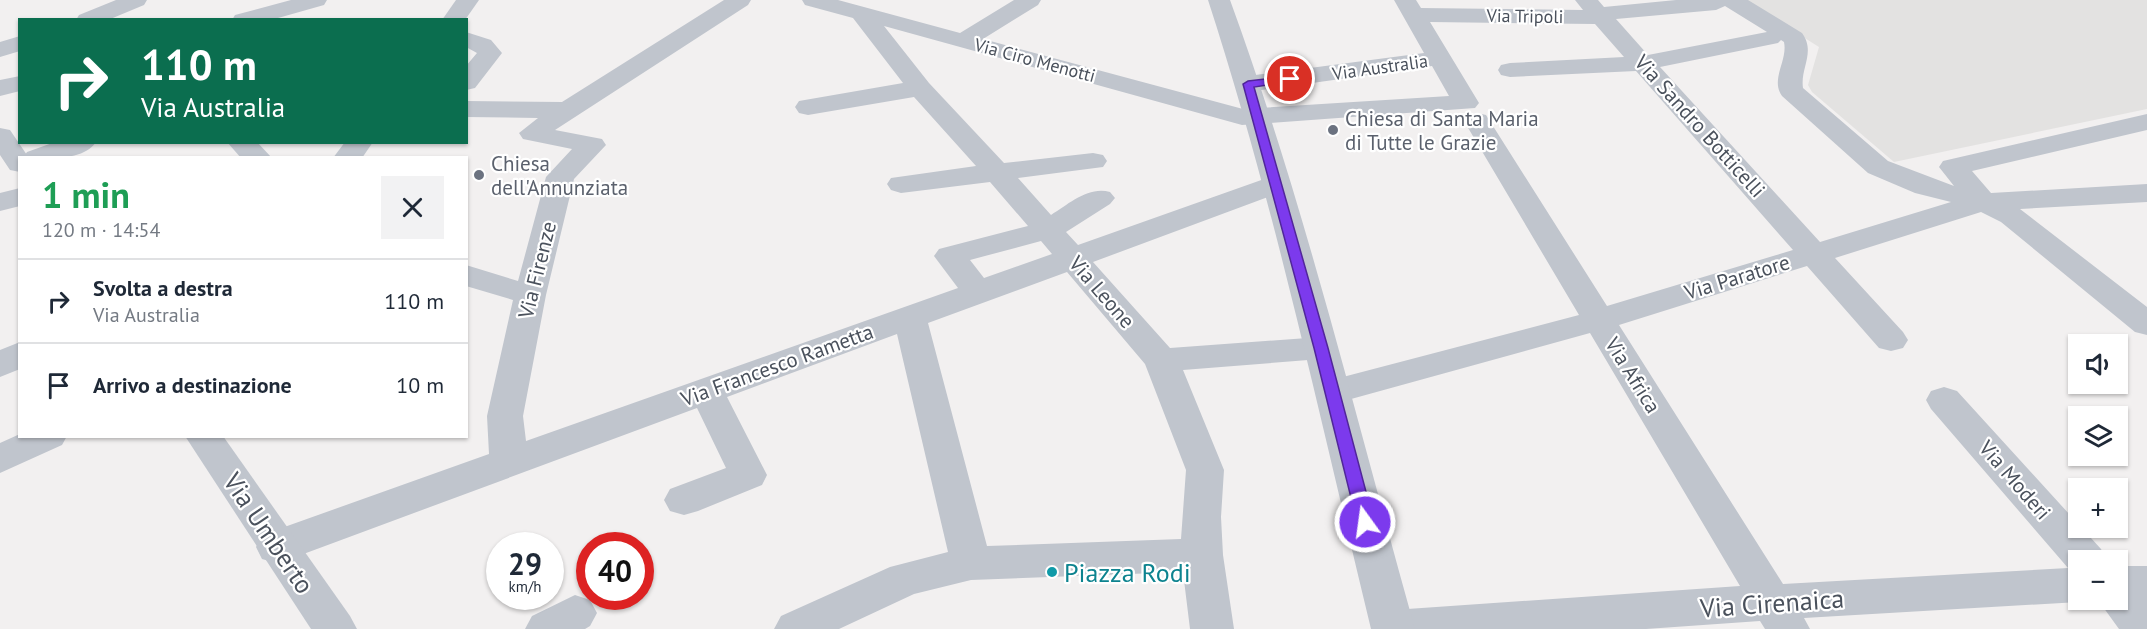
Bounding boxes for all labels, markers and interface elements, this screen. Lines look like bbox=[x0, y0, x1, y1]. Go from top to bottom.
street label: Via Tripoli bbox=[1485, 4, 1564, 28]
street label: Via Ciro Menotti bbox=[971, 33, 1098, 87]
text: 110 m bbox=[141, 37, 257, 92]
icon: right bbox=[42, 42, 120, 120]
street label: Via Sandro Botticelli bbox=[1628, 48, 1771, 203]
street label: Via Australia bbox=[1330, 49, 1429, 85]
pin bbox=[1264, 53, 1315, 104]
icon: arrive bbox=[1273, 62, 1306, 95]
text: Via Australia bbox=[141, 90, 285, 124]
place label: Chiesa di Santa Maria di Tutte le Grazie bbox=[1345, 105, 1539, 156]
marker: Chiesa di Santa Maria di Tutte le Grazie bbox=[1326, 123, 1340, 137]
place label: Chiesa dell'Annunziata bbox=[491, 150, 628, 201]
marker: Chiesa dell'Annunziata bbox=[472, 168, 486, 182]
text: 1 min bbox=[42, 171, 130, 218]
button: close bbox=[381, 176, 444, 239]
text: 120 m · 14:54 bbox=[42, 217, 160, 243]
street label: Via Firenze bbox=[512, 219, 562, 322]
street label: Via Paratore bbox=[1680, 248, 1793, 306]
street label: Via Leone bbox=[1063, 250, 1141, 334]
text: Svolta a destra bbox=[93, 274, 233, 302]
icon: right bbox=[42, 285, 75, 318]
text: 110 m bbox=[384, 287, 444, 315]
text: Via Australia bbox=[93, 302, 200, 328]
street label: Via Francesco Rametta bbox=[676, 318, 877, 413]
street label: Via Africa bbox=[1599, 331, 1667, 418]
map controls bbox=[2068, 334, 2128, 610]
button: sound bbox=[2068, 334, 2128, 394]
icon: arrive bbox=[42, 369, 75, 402]
text: Arrivo a destinazione bbox=[93, 371, 292, 399]
text: 10 m bbox=[396, 371, 444, 399]
button: layers bbox=[2068, 406, 2128, 466]
street label: Via Moderi bbox=[1973, 434, 2057, 525]
street label: Via Umberto bbox=[216, 465, 322, 600]
button: + bbox=[2068, 478, 2128, 538]
position arrow bbox=[1333, 490, 1397, 554]
speed limit sign: 40 bbox=[576, 532, 654, 610]
text: 29 bbox=[508, 544, 542, 583]
button: − bbox=[2068, 550, 2128, 610]
place label: Piazza Rodi bbox=[1064, 556, 1191, 589]
marker: Piazza Rodi bbox=[1045, 565, 1059, 579]
text: km/h bbox=[509, 577, 541, 596]
street label: Via Cirenaica bbox=[1698, 582, 1845, 625]

